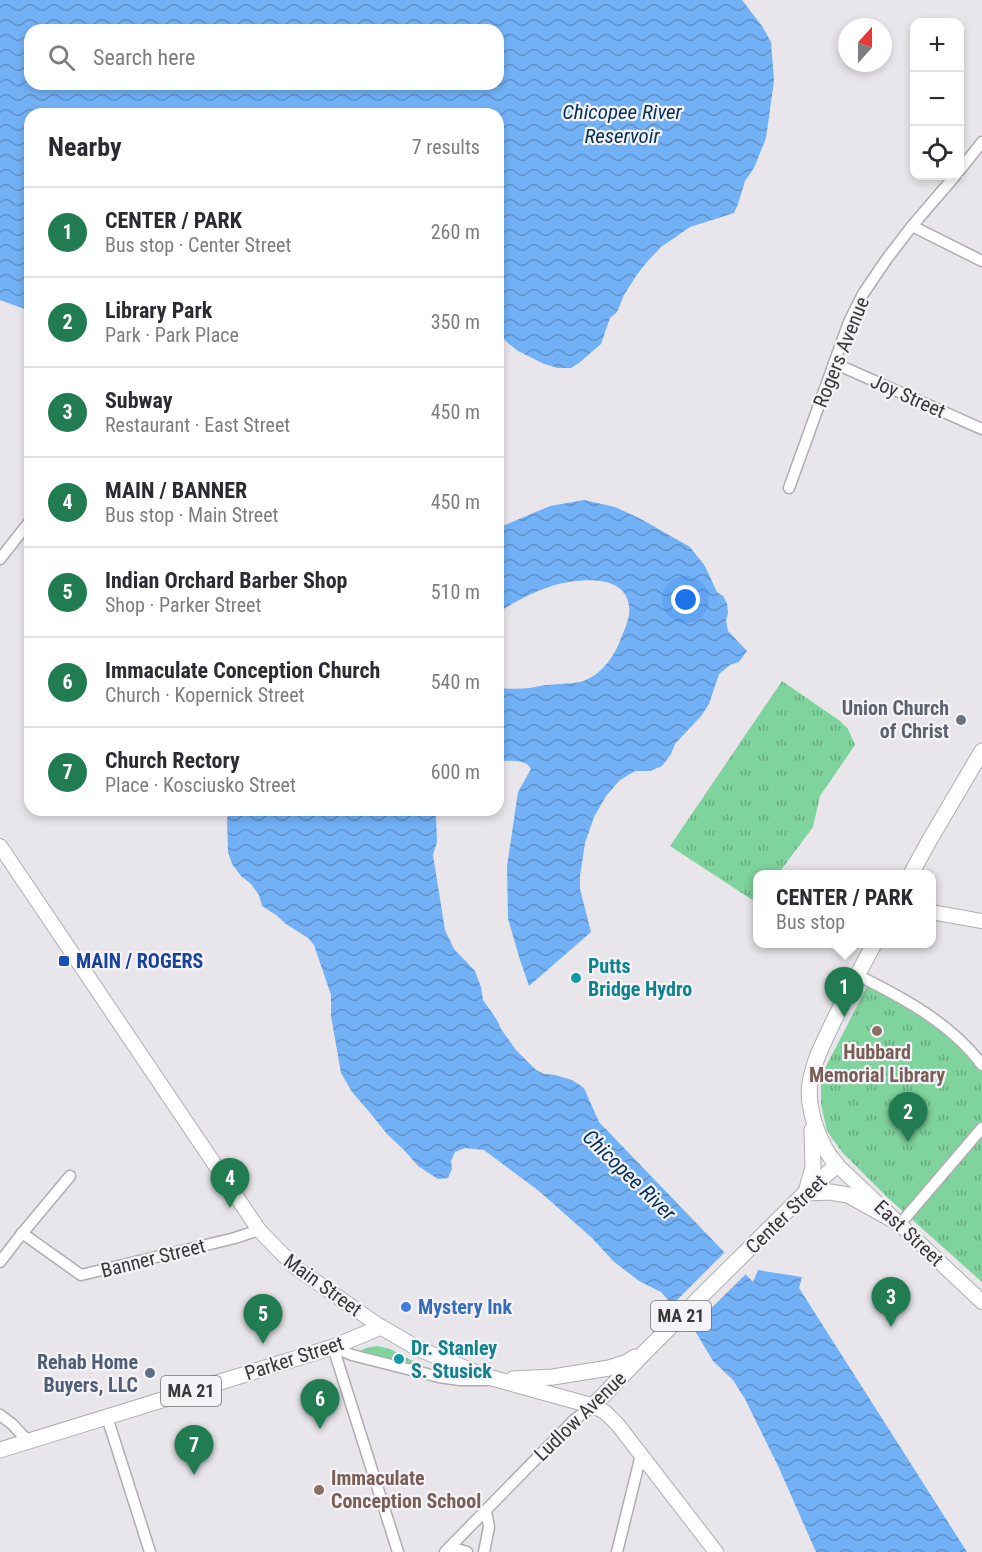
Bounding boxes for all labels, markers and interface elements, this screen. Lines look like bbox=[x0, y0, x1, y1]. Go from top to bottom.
north arrow bbox=[838, 18, 892, 72]
map controls bbox=[910, 18, 964, 180]
button: + bbox=[910, 18, 964, 72]
search box bbox=[24, 24, 504, 90]
icon: search bbox=[45, 41, 78, 74]
text: Search here bbox=[93, 45, 195, 70]
button: − bbox=[910, 72, 964, 126]
water label: Chicopee River Reservoir bbox=[562, 100, 683, 148]
button: locate bbox=[910, 126, 964, 180]
text: Nearby bbox=[48, 132, 122, 162]
text: 7 results bbox=[412, 135, 480, 159]
text: CENTER / PARK bbox=[105, 208, 242, 233]
text: 1 bbox=[62, 220, 73, 244]
text: 260 m bbox=[431, 220, 480, 244]
text: Bus stop · Center Street bbox=[105, 233, 291, 257]
street label: Rogers Avenue bbox=[808, 293, 874, 411]
text: Library Park bbox=[105, 298, 212, 323]
text: 2 bbox=[62, 310, 73, 334]
text: 350 m bbox=[431, 310, 480, 334]
text: Park · Park Place bbox=[105, 323, 239, 347]
street label: Joy Street bbox=[867, 369, 949, 423]
text: Subway bbox=[105, 388, 173, 413]
text: 3 bbox=[62, 400, 73, 424]
text: 450 m bbox=[431, 400, 480, 424]
text: Restaurant · East Street bbox=[105, 413, 290, 437]
text: MAIN / BANNER bbox=[105, 478, 247, 503]
text: 4 bbox=[62, 490, 73, 514]
text: 450 m bbox=[431, 490, 480, 514]
text: Bus stop · Main Street bbox=[105, 503, 279, 527]
text: Indian Orchard Barber Shop bbox=[105, 568, 348, 593]
text: 5 bbox=[62, 580, 73, 604]
text: 510 m bbox=[431, 580, 480, 604]
your location bbox=[671, 585, 700, 614]
text: Shop · Parker Street bbox=[105, 593, 261, 617]
text: Immaculate Conception Church bbox=[105, 658, 380, 683]
text: 6 bbox=[62, 670, 73, 694]
text: 540 m bbox=[431, 670, 480, 694]
text: Church · Kopernick Street bbox=[105, 683, 305, 707]
place label: Union Church of Christ bbox=[842, 696, 949, 743]
marker: Union Church of Christ bbox=[954, 713, 968, 727]
text: Church Rectory bbox=[105, 748, 240, 773]
text: 7 bbox=[62, 760, 73, 784]
text: 600 m bbox=[431, 760, 480, 784]
text: Place · Kosciusko Street bbox=[105, 773, 296, 797]
popup bbox=[753, 870, 936, 948]
text: CENTER / PARK bbox=[776, 885, 913, 910]
text: Bus stop bbox=[776, 910, 845, 934]
place label: MAIN / ROGERS bbox=[76, 949, 204, 973]
marker: MAIN / ROGERS bbox=[57, 954, 71, 968]
place label: Putts Bridge Hydro bbox=[588, 954, 692, 1001]
pin: 1 bbox=[824, 968, 864, 1017]
marker: Putts Bridge Hydro bbox=[569, 971, 583, 985]
marker: Hubbard Memorial Library bbox=[870, 1024, 884, 1038]
place label: Hubbard Memorial Library bbox=[809, 1040, 945, 1087]
pin: 2 bbox=[888, 1092, 928, 1142]
water label: Chicopee River bbox=[578, 1125, 681, 1226]
pin: 4 bbox=[210, 1158, 250, 1208]
street label: Center Street bbox=[741, 1169, 832, 1258]
street label: East Street bbox=[869, 1195, 949, 1271]
street label: Banner Street bbox=[98, 1233, 208, 1283]
street label: Main Street bbox=[279, 1249, 367, 1321]
pin: 3 bbox=[872, 1278, 910, 1327]
pin: 5 bbox=[244, 1294, 282, 1344]
place label: Mystery Ink bbox=[418, 1295, 512, 1319]
marker: Mystery Ink bbox=[399, 1300, 413, 1314]
road number: MA 21 bbox=[651, 1301, 711, 1331]
street label: Parker Street bbox=[242, 1331, 346, 1385]
place label: Dr. Stanley S. Stusick bbox=[411, 1336, 497, 1383]
place label: Rehab Home Buyers, LLC bbox=[37, 1350, 138, 1397]
marker: Dr. Stanley S. Stusick bbox=[392, 1352, 406, 1366]
marker: Rehab Home Buyers, LLC bbox=[143, 1366, 157, 1380]
street label: Ludlow Avenue bbox=[529, 1366, 631, 1466]
road number: MA 21 bbox=[161, 1376, 221, 1406]
pin: 6 bbox=[300, 1380, 340, 1429]
pin: 7 bbox=[174, 1426, 214, 1475]
place label: Immaculate Conception School bbox=[331, 1466, 481, 1513]
marker: Immaculate Conception School bbox=[312, 1483, 326, 1497]

